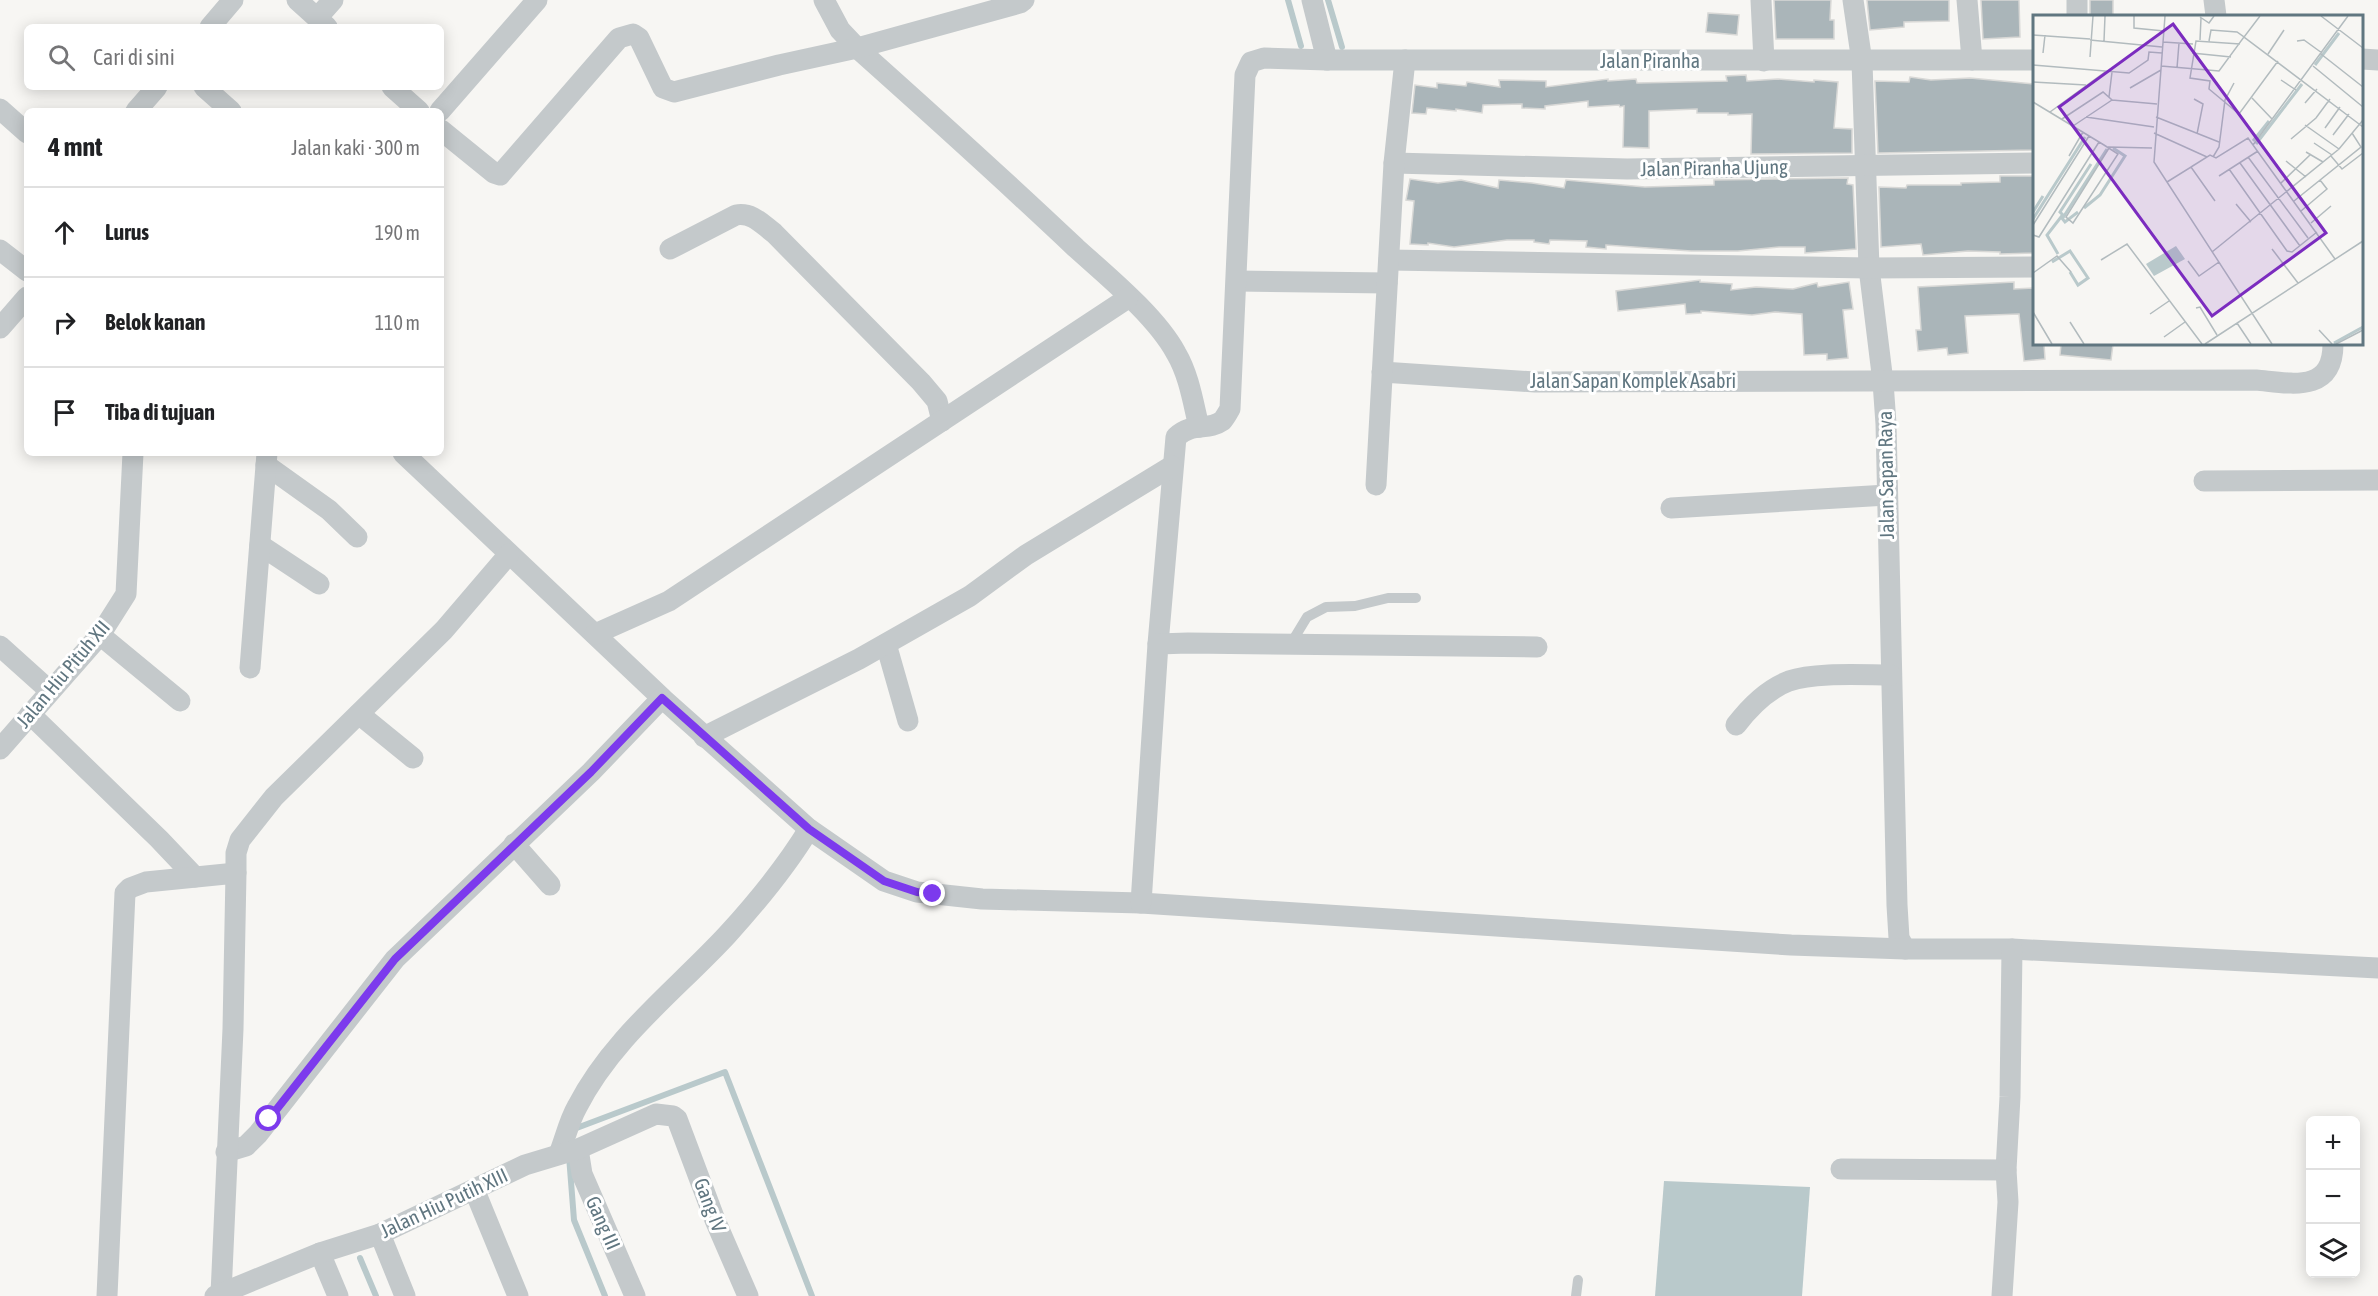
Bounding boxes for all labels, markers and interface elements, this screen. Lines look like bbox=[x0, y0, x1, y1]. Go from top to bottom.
inset map bbox=[2033, 15, 2363, 345]
search box bbox=[24, 24, 444, 90]
icon: search bbox=[45, 41, 78, 74]
text: Cari di sini bbox=[93, 44, 175, 70]
street label: Jalan Piranha bbox=[1600, 49, 1700, 72]
text: 4 mnt bbox=[48, 132, 103, 162]
text: Jalan kaki · 300 m bbox=[291, 136, 420, 159]
street label: Jalan Piranha Ujung bbox=[1640, 155, 1788, 180]
icon: ahead bbox=[48, 216, 81, 249]
text: Lurus bbox=[105, 219, 149, 245]
text: 190 m bbox=[375, 221, 420, 244]
icon: right bbox=[48, 306, 81, 339]
text: Belok kanan bbox=[105, 309, 206, 335]
text: 110 m bbox=[375, 311, 420, 334]
street label: Jalan Sapan Komplek Asabri bbox=[1530, 369, 1736, 392]
icon: arrive bbox=[48, 396, 81, 429]
text: Tiba di tujuan bbox=[105, 399, 215, 425]
street label: Jalan Sapan Raya bbox=[1873, 411, 1898, 539]
street label: Jalan Hiu Pituh XII bbox=[11, 616, 114, 732]
route end bbox=[919, 880, 945, 906]
route start bbox=[255, 1105, 281, 1131]
map controls bbox=[2306, 1116, 2360, 1278]
button: + bbox=[2306, 1116, 2360, 1170]
street label: Jalan Hiu Putih XIII bbox=[376, 1163, 511, 1242]
button: − bbox=[2306, 1170, 2360, 1224]
street label: Gang IV bbox=[690, 1175, 731, 1235]
street label: Gang III bbox=[582, 1192, 625, 1253]
button: layers bbox=[2306, 1224, 2360, 1278]

